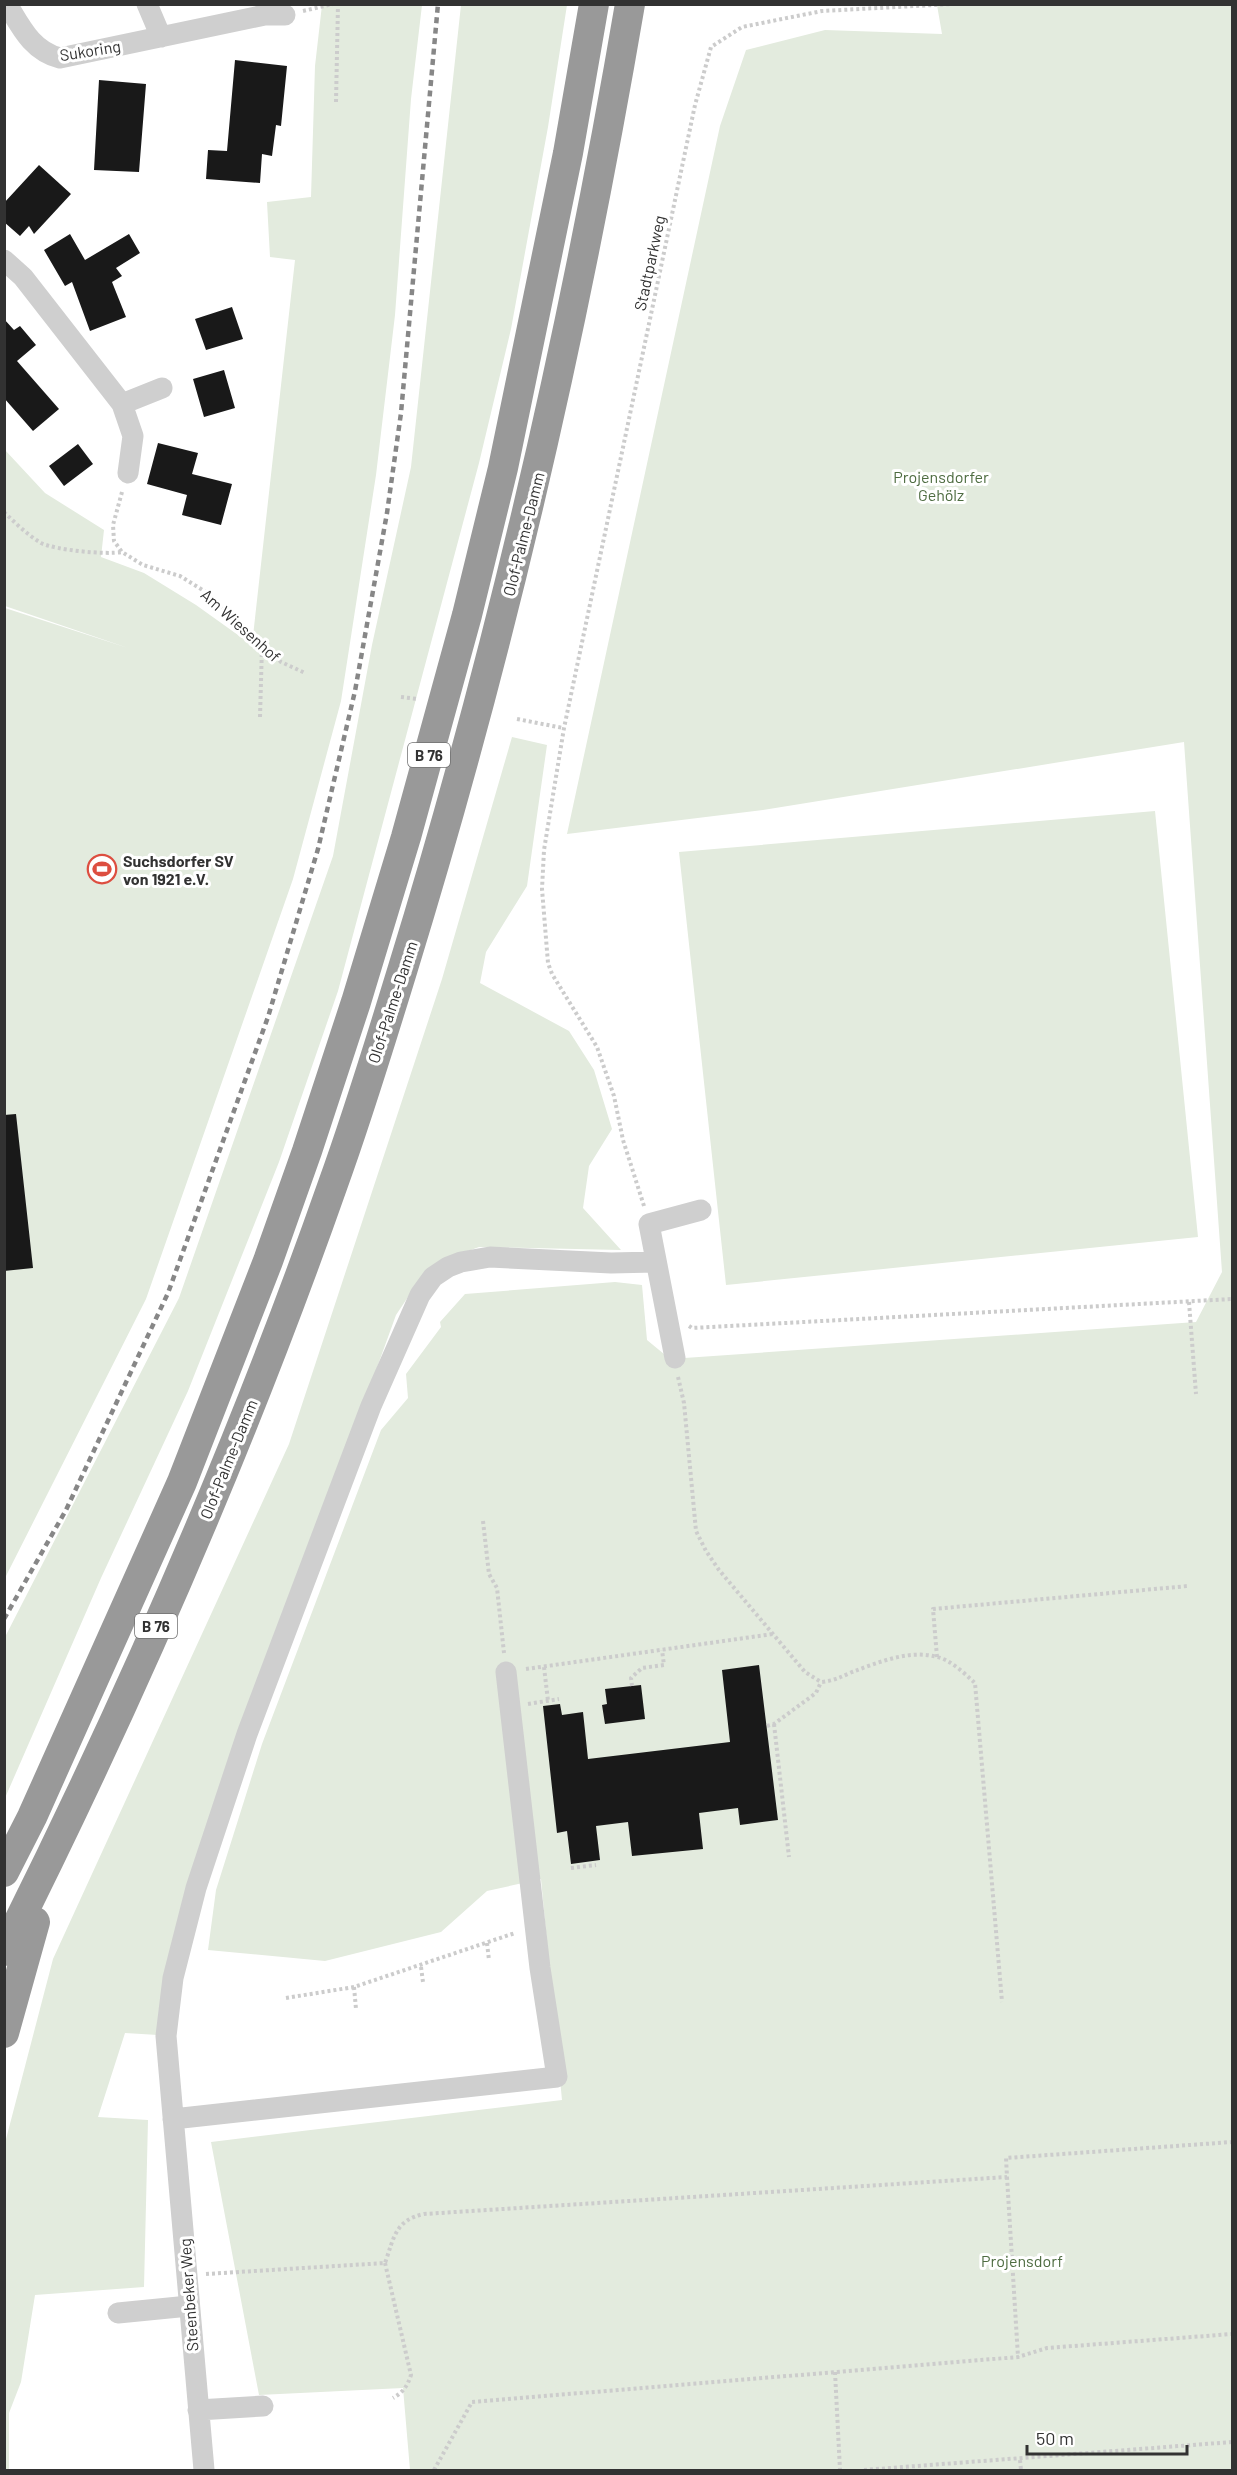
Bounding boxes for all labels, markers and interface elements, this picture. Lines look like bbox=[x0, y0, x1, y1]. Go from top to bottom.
street label: Sukoring bbox=[58, 36, 122, 64]
street label: Stadtparkweg bbox=[630, 214, 668, 312]
park label: Projensdorfer Gehölz bbox=[893, 467, 989, 504]
street label: Olof-Palme-Damm bbox=[498, 470, 548, 598]
street label: Am Wiesenhof bbox=[197, 584, 285, 666]
road number: B 76 bbox=[408, 743, 450, 767]
place label: Suchsdorfer SV von 1921 e.V. bbox=[123, 851, 234, 888]
sports icon: Suchsdorfer SV von 1921 e.V. bbox=[86, 853, 118, 885]
street label: Olof-Palme-Damm bbox=[363, 939, 421, 1065]
street label: Olof-Palme-Damm bbox=[195, 1396, 261, 1522]
road number: B 76 bbox=[135, 1614, 177, 1638]
street label: Steenbeker Weg bbox=[175, 2238, 201, 2352]
park label: Projensdorf bbox=[981, 2251, 1063, 2270]
scale bar bbox=[1027, 2418, 1188, 2456]
text: 50 m bbox=[1036, 2427, 1074, 2449]

